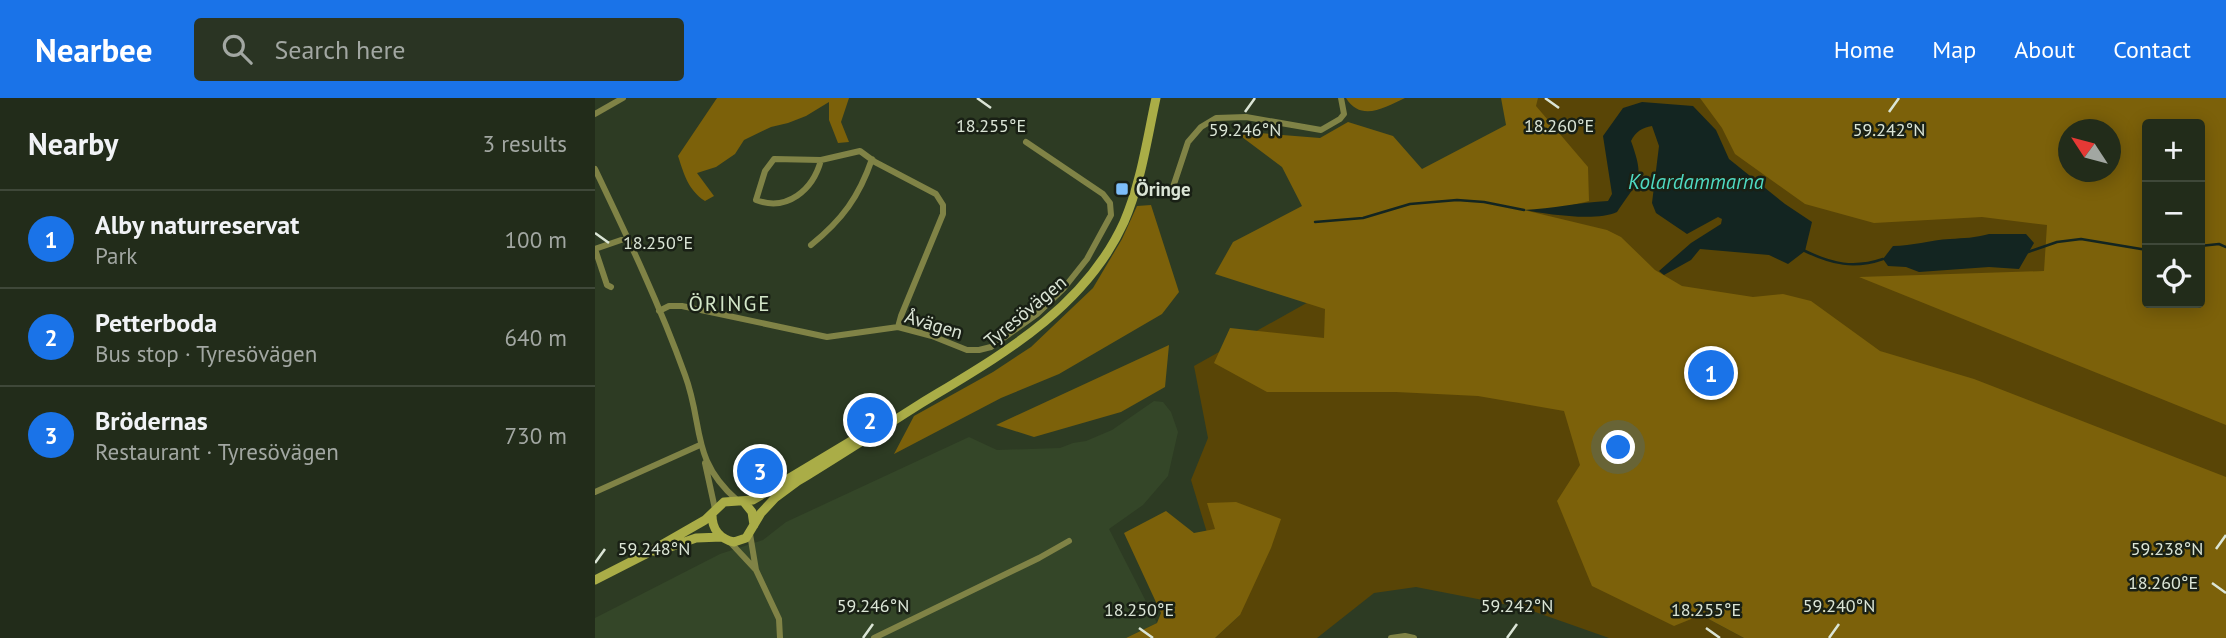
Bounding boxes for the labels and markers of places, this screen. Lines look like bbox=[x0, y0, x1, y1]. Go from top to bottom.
place label: Öringe bbox=[1136, 177, 1191, 201]
marker: Öringe bbox=[1114, 181, 1130, 197]
pin: 1 bbox=[1688, 347, 1734, 399]
pin: 2 bbox=[847, 394, 893, 446]
pin: 3 bbox=[737, 445, 783, 497]

